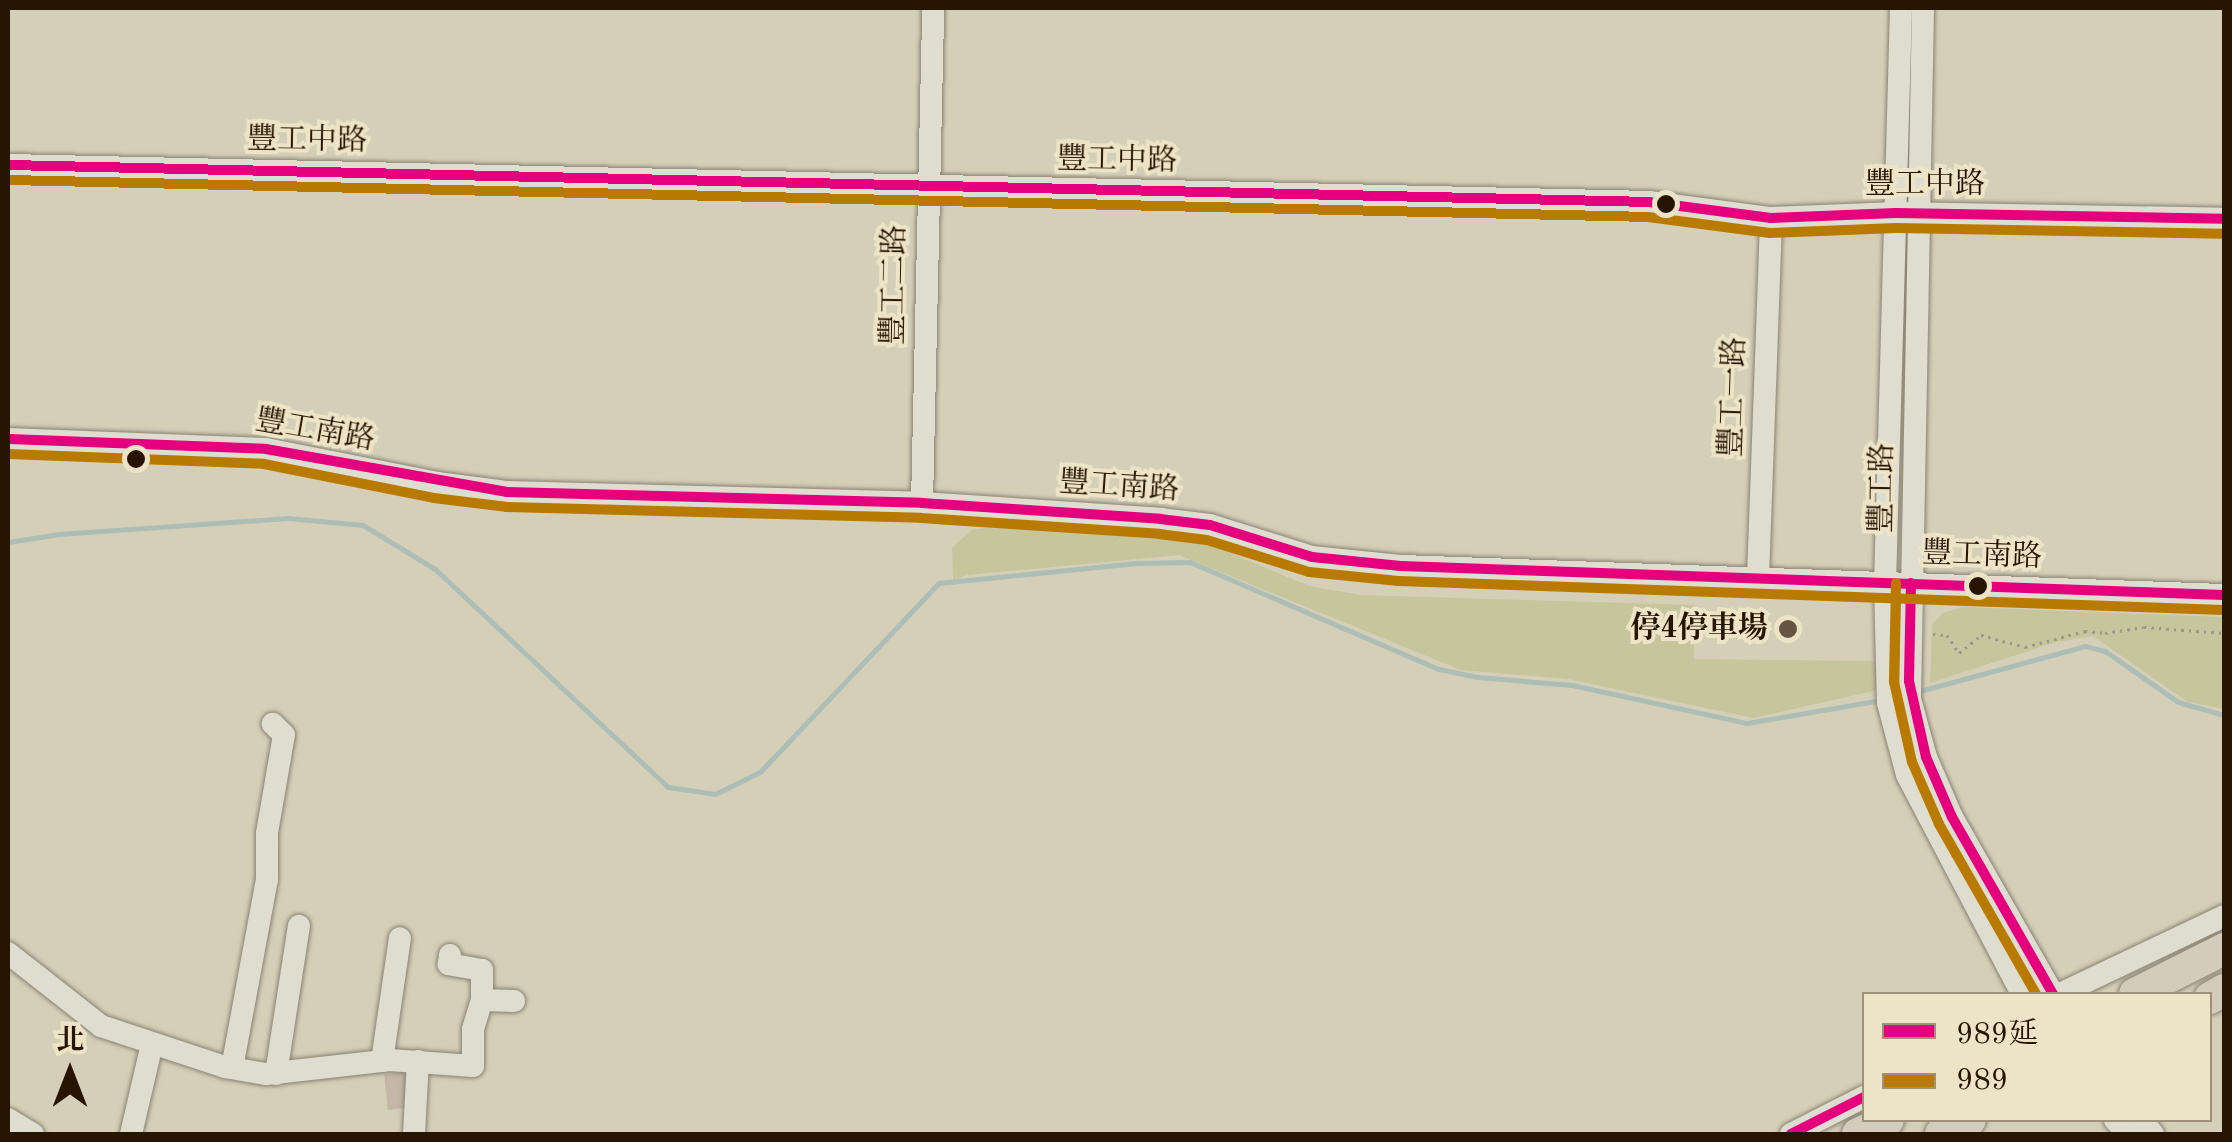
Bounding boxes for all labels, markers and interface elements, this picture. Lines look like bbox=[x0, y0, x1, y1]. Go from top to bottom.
street label: 豐工中路 bbox=[247, 122, 367, 160]
street label: 豐工中路 bbox=[1057, 142, 1177, 180]
street label: 豐工中路 bbox=[1865, 167, 1985, 203]
unlabelled marker bbox=[1656, 194, 1676, 214]
street label: 豐工二路 bbox=[876, 225, 914, 345]
street label: 豐工一路 bbox=[1714, 336, 1754, 458]
street label: 豐工南路 bbox=[253, 403, 377, 459]
street label: 豐工路 bbox=[1864, 443, 1902, 533]
unlabelled marker bbox=[126, 449, 146, 469]
street label: 豐工南路 bbox=[1058, 465, 1180, 509]
street label: 豐工南路 bbox=[1921, 536, 2043, 576]
unlabelled marker bbox=[1968, 576, 1988, 596]
place label: 停4停車場 bbox=[1631, 611, 1768, 647]
marker: 停4停車場 bbox=[1777, 618, 1799, 640]
legend bbox=[1862, 992, 2212, 1122]
text: 989延 bbox=[1956, 1020, 2038, 1050]
north arrow bbox=[20, 1022, 120, 1122]
text: 北 bbox=[56, 1028, 84, 1056]
text: 989 bbox=[1956, 1066, 2008, 1096]

